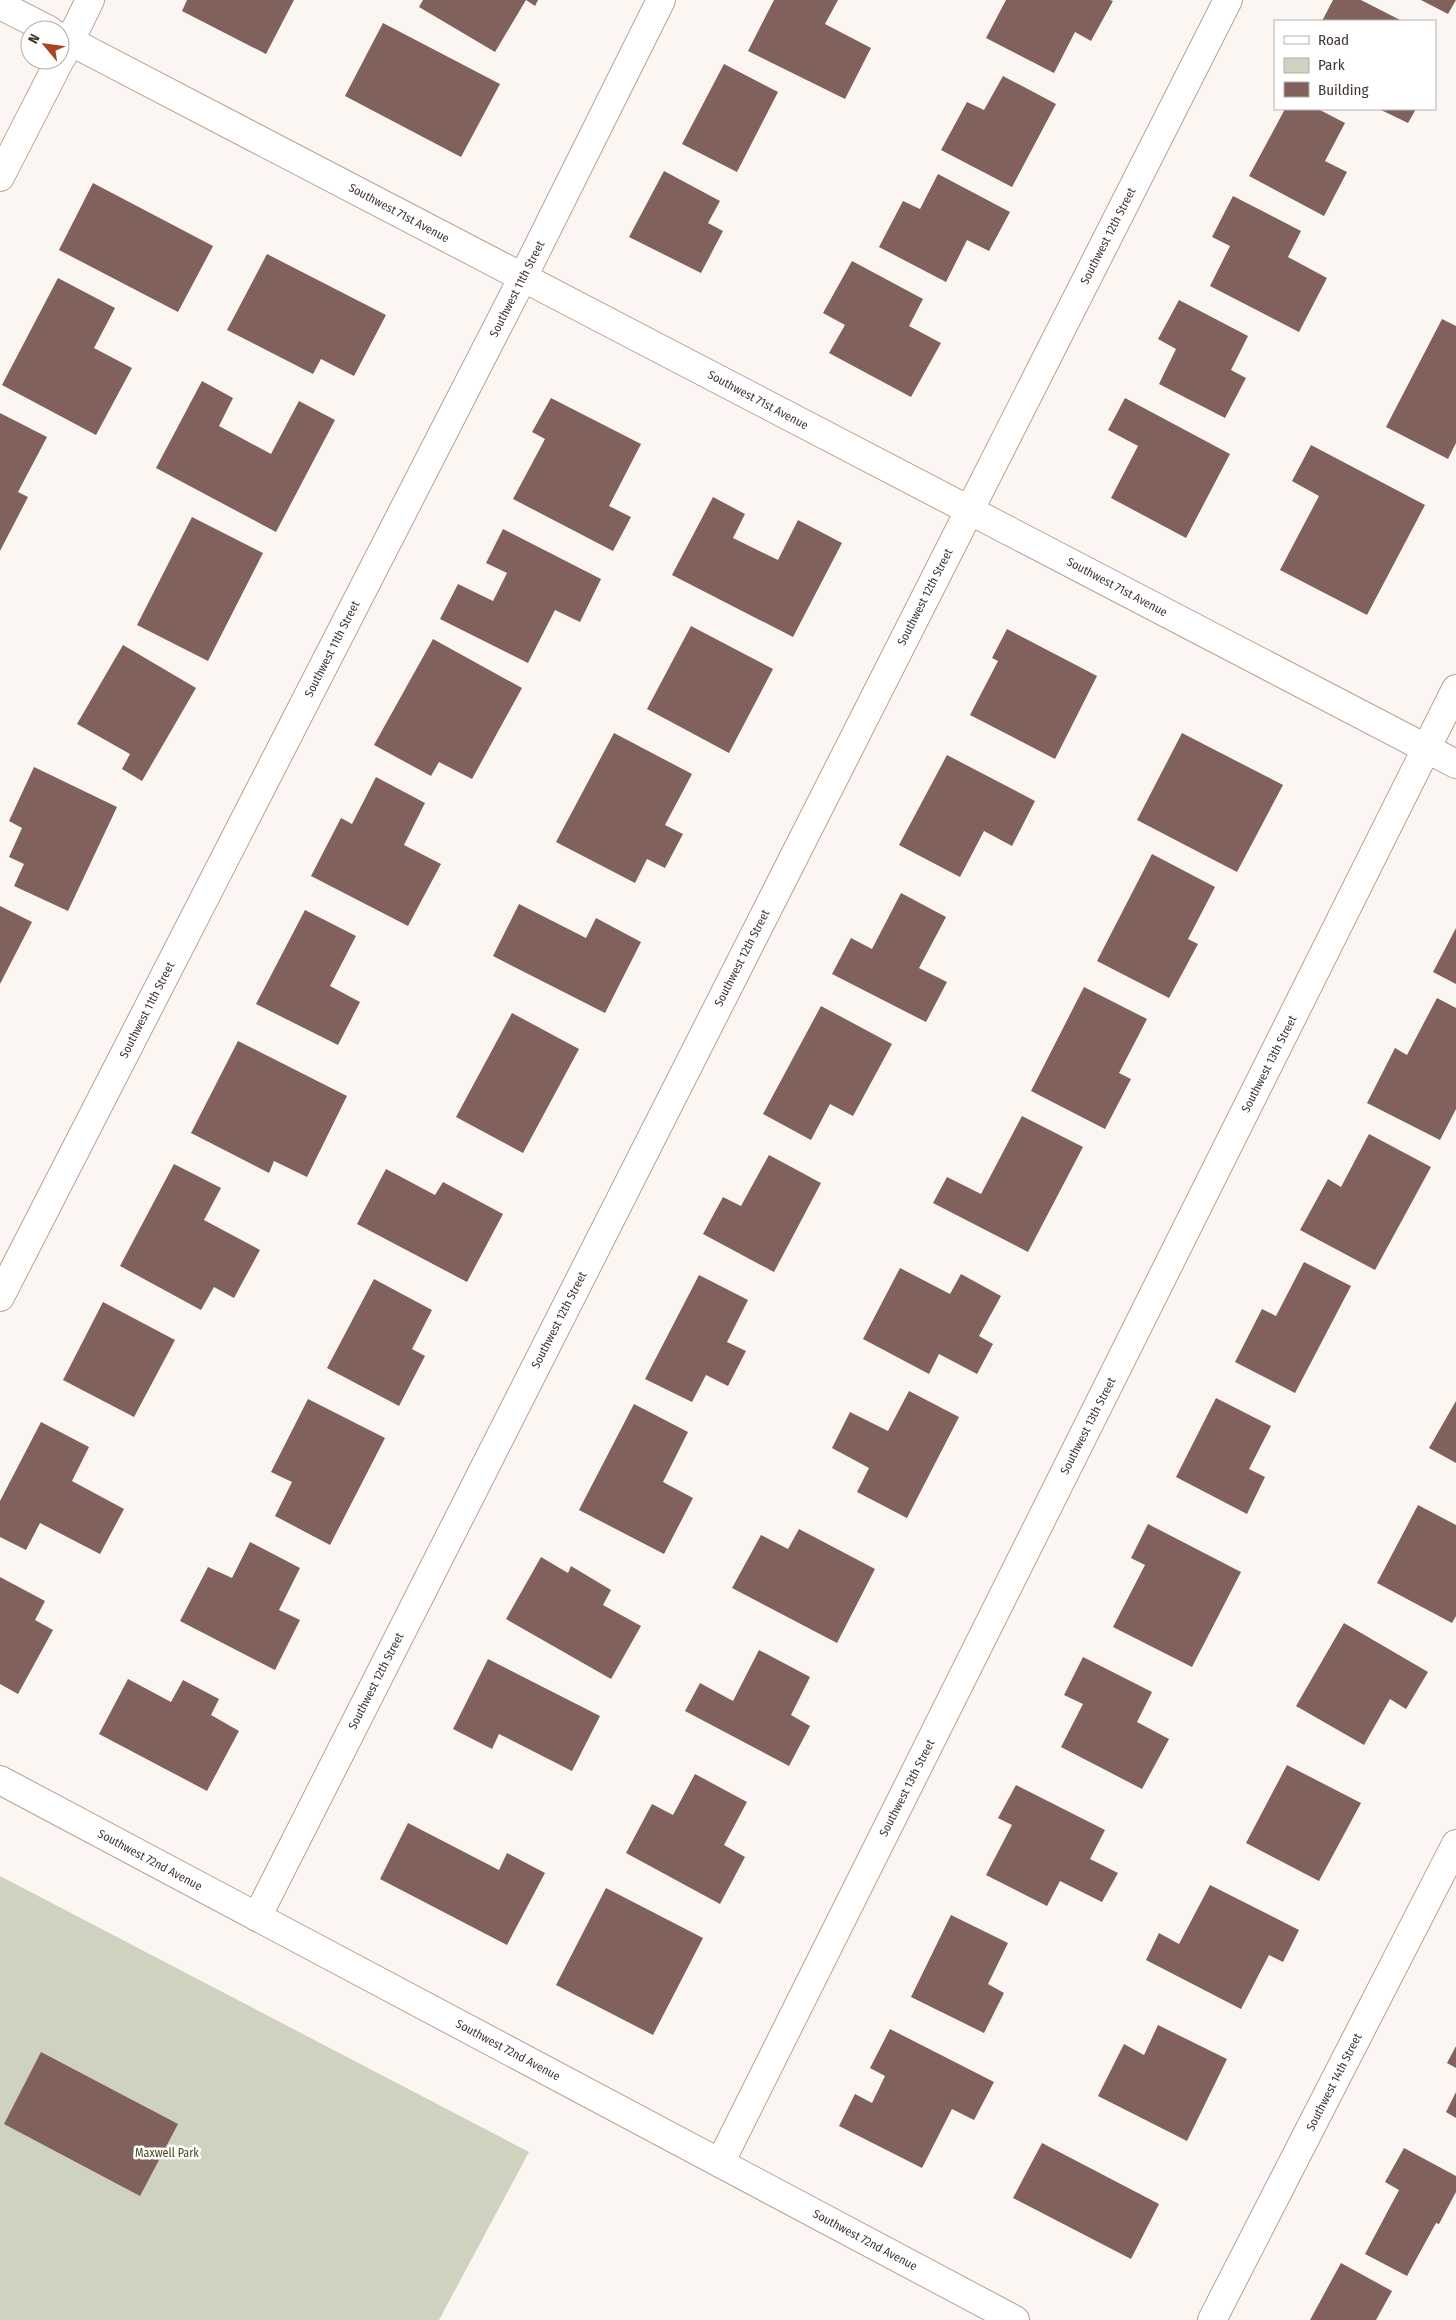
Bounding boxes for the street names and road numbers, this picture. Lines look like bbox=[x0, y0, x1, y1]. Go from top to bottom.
street label: Southwest 71st Avenue bbox=[346, 181, 452, 245]
street label: Southwest 12th Street bbox=[1077, 185, 1139, 287]
street label: Southwest 11th Street bbox=[487, 238, 547, 339]
street label: Southwest 71st Avenue bbox=[705, 368, 811, 432]
street label: Southwest 12th Street bbox=[894, 546, 956, 648]
street label: Southwest 71st Avenue bbox=[1064, 555, 1170, 619]
street label: Southwest 11th Street bbox=[302, 598, 362, 699]
street label: Southwest 12th Street bbox=[711, 907, 773, 1009]
street label: Southwest 11th Street bbox=[117, 959, 177, 1060]
street label: Southwest 13th Street bbox=[1238, 1013, 1300, 1115]
street label: Southwest 12th Street bbox=[528, 1269, 590, 1371]
street label: Southwest 13th Street bbox=[1057, 1375, 1119, 1477]
street label: Southwest 12th Street bbox=[345, 1630, 407, 1732]
street label: Southwest 13th Street bbox=[876, 1737, 938, 1839]
street label: Southwest 72nd Avenue bbox=[95, 1827, 205, 1893]
street label: Southwest 72nd Avenue bbox=[453, 2017, 563, 2083]
street label: Southwest 14th Street bbox=[1303, 2031, 1365, 2133]
street label: Southwest 72nd Avenue bbox=[810, 2207, 920, 2273]

